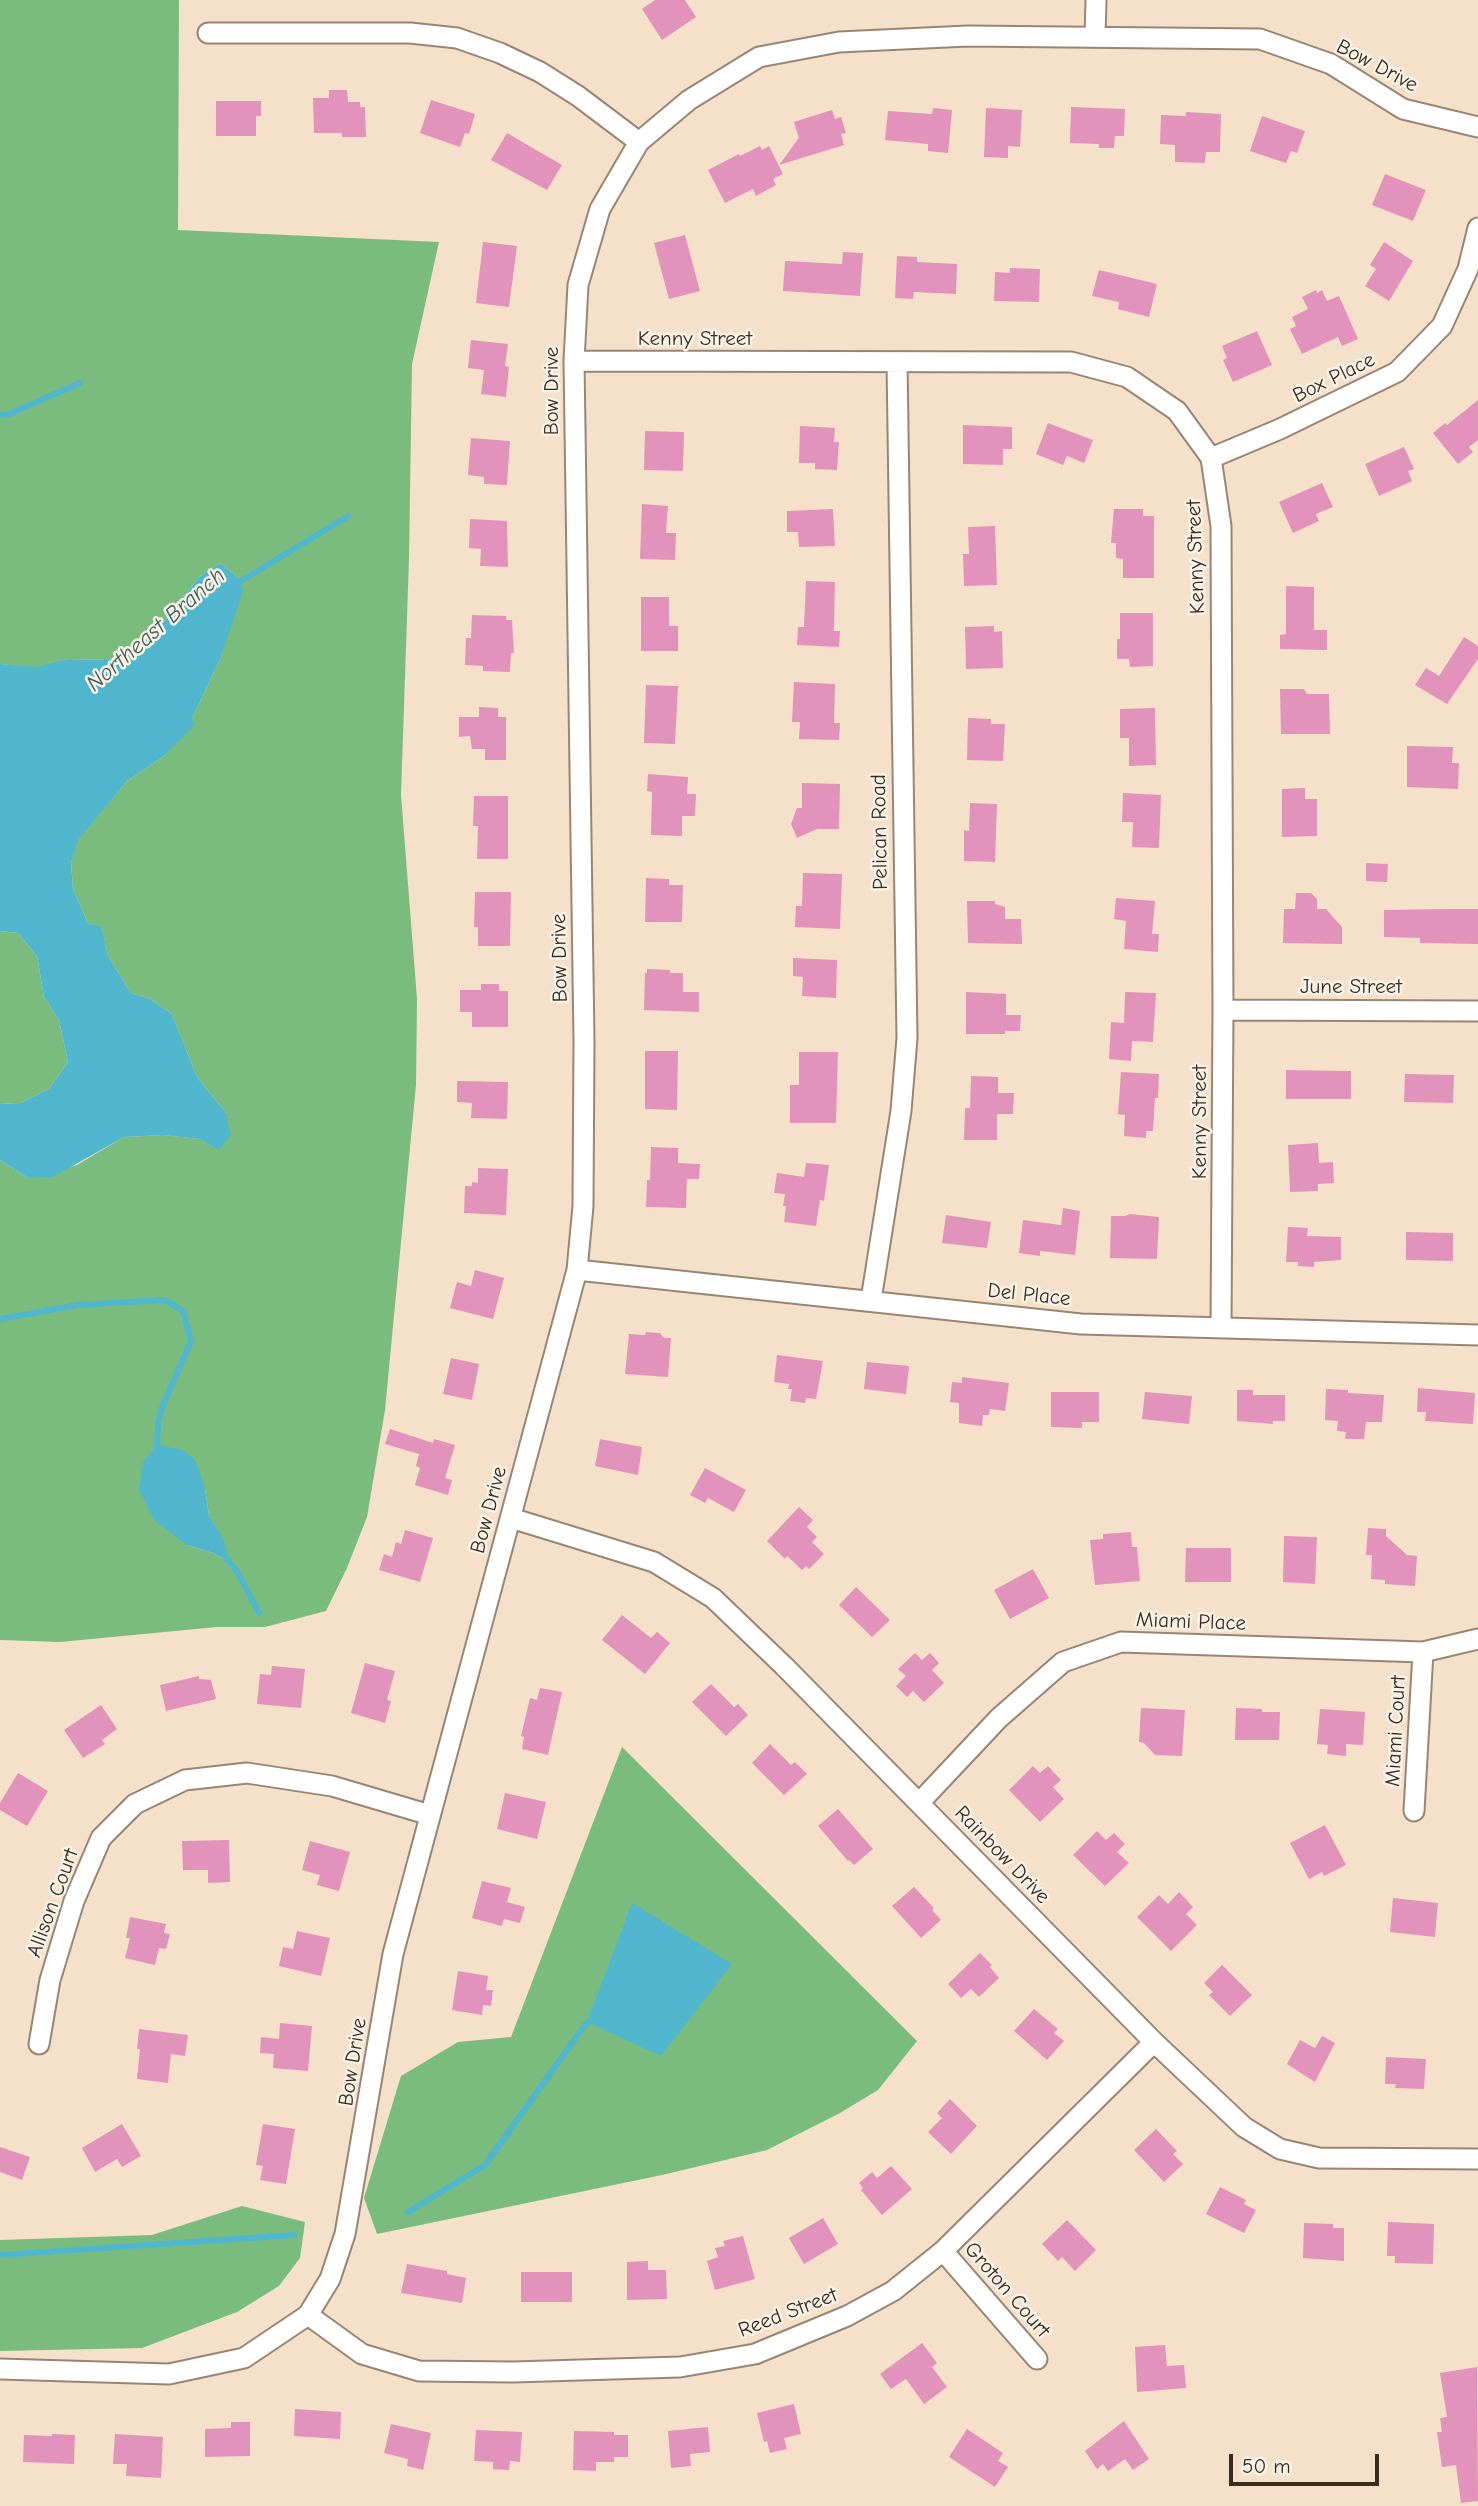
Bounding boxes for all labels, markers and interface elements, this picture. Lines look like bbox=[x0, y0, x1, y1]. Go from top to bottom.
street label: Bow Drive bbox=[1332, 34, 1422, 98]
street label: Kenny Street bbox=[638, 326, 752, 352]
street label: Bow Drive bbox=[539, 347, 565, 435]
street label: Box Place bbox=[1289, 347, 1379, 409]
street label: Kenny Street bbox=[1181, 499, 1211, 615]
water label: Northeast Branch bbox=[81, 562, 231, 698]
street label: Pelican Road bbox=[866, 774, 894, 890]
street label: Bow Drive bbox=[547, 913, 573, 1003]
street label: June Street bbox=[1300, 974, 1402, 1000]
street label: Kenny Street bbox=[1187, 1065, 1213, 1179]
street label: Del Place bbox=[986, 1278, 1072, 1312]
street label: Bow Drive bbox=[465, 1464, 513, 1556]
street label: Miami Place bbox=[1136, 1607, 1246, 1637]
street label: Miami Court bbox=[1381, 1675, 1411, 1787]
street label: Rainbow Drive bbox=[949, 1801, 1055, 1909]
street label: Allison Court bbox=[22, 1845, 84, 1961]
street label: Bow Drive bbox=[334, 2016, 372, 2108]
street label: Groton Court bbox=[959, 2237, 1055, 2343]
street label: Reed Street bbox=[735, 2283, 841, 2343]
scale bar bbox=[1233, 2440, 1384, 2484]
text: 50 m bbox=[1242, 2454, 1291, 2478]

